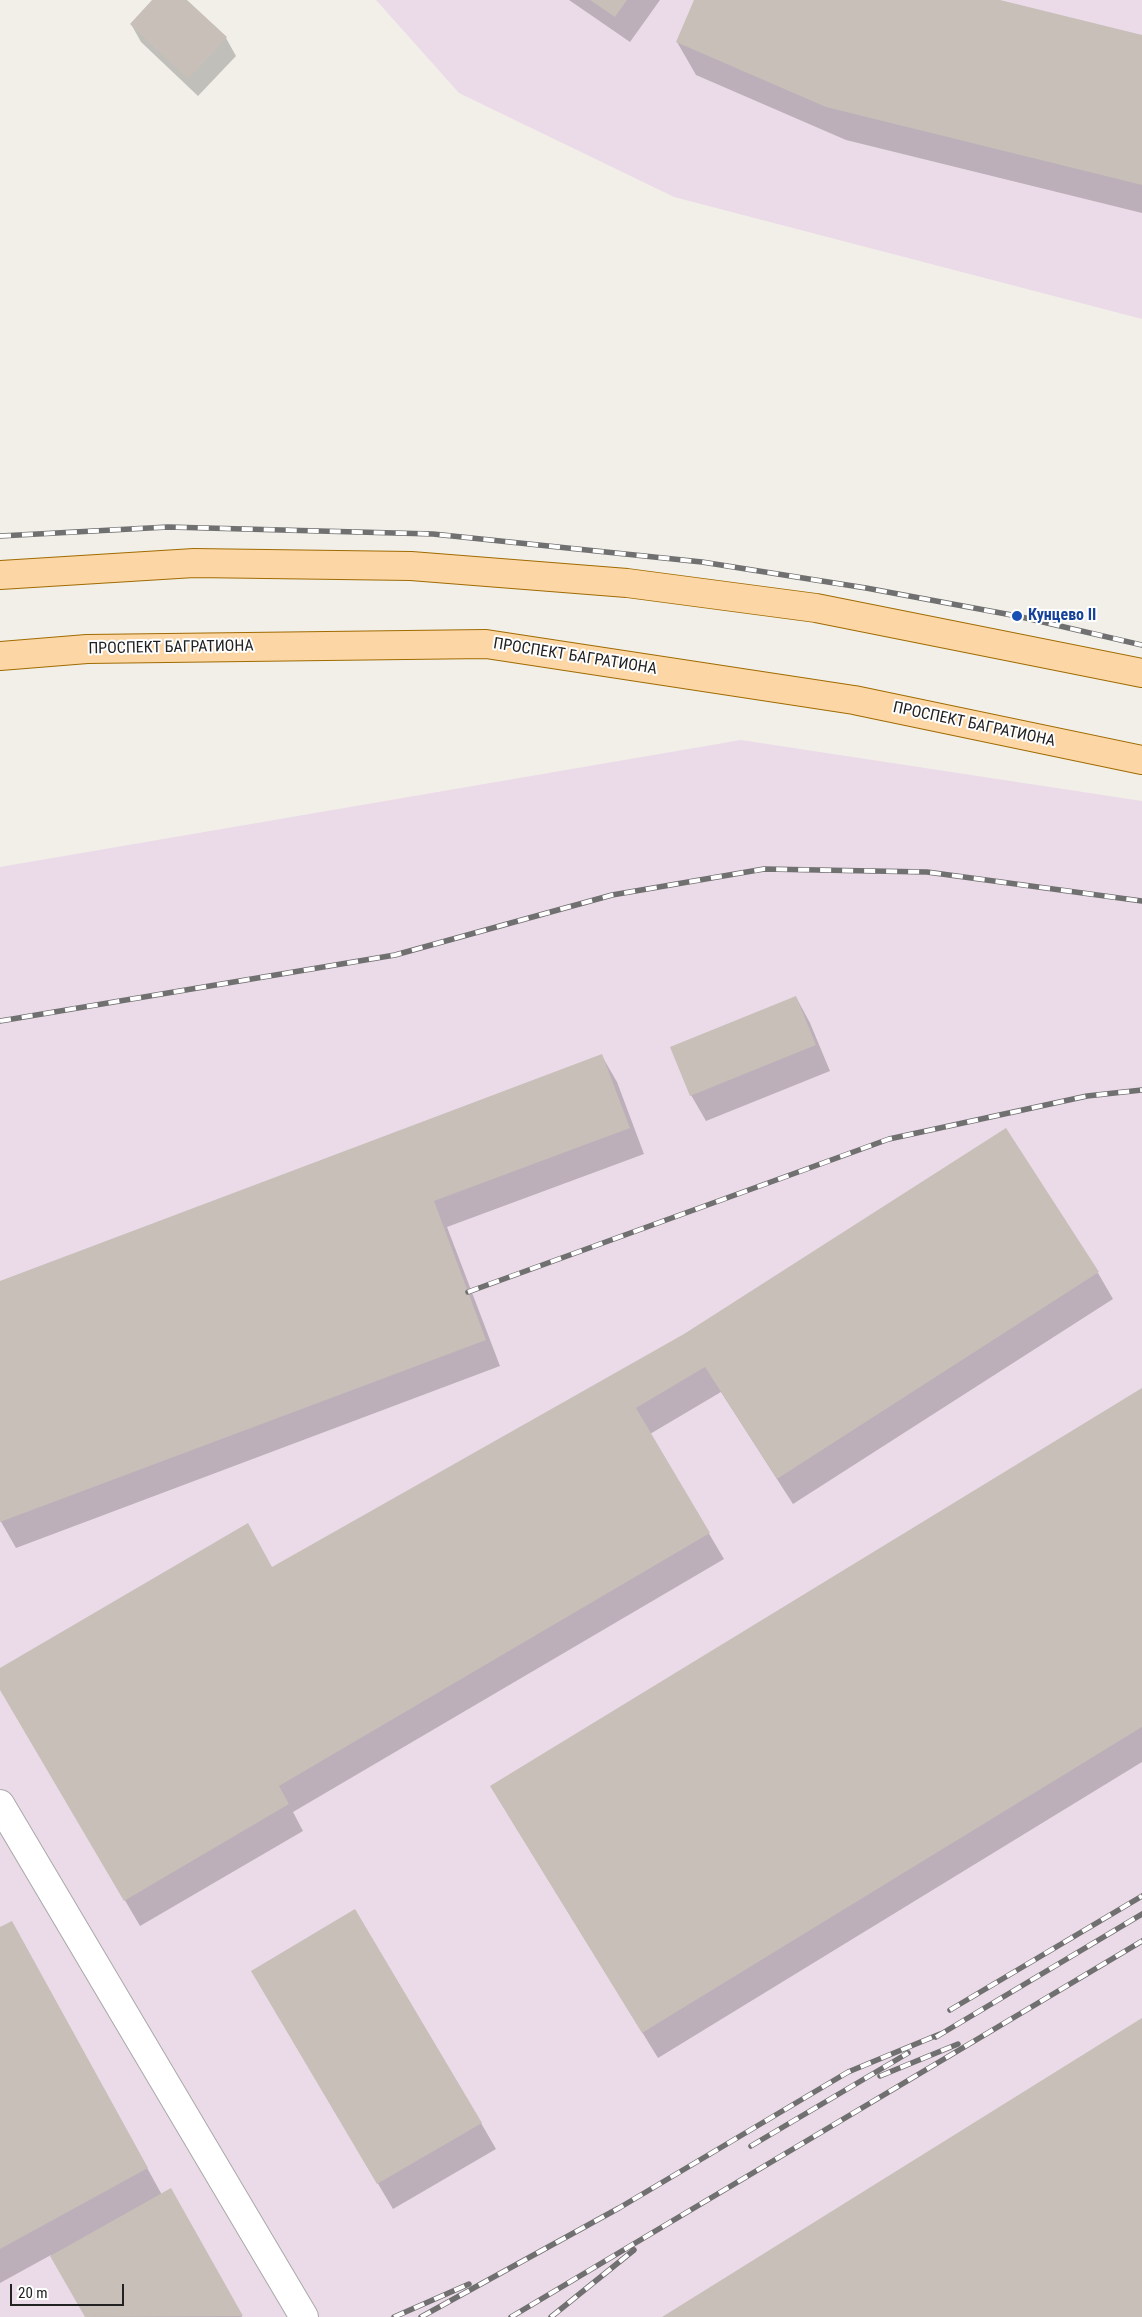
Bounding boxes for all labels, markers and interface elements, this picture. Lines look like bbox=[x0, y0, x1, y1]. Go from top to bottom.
place label: Кунцево II bbox=[1028, 606, 1096, 626]
marker: Кунцево II bbox=[1010, 609, 1024, 623]
street label: ПРОСПЕКТ БАГРАТИОНА bbox=[492, 635, 658, 679]
street label: ПРОСПЕКТ БАГРАТИОНА bbox=[88, 637, 254, 659]
street label: ПРОСПЕКТ БАГРАТИОНА bbox=[891, 698, 1057, 752]
scale bar bbox=[12, 2274, 126, 2306]
text: 20 m bbox=[18, 2284, 48, 2302]

